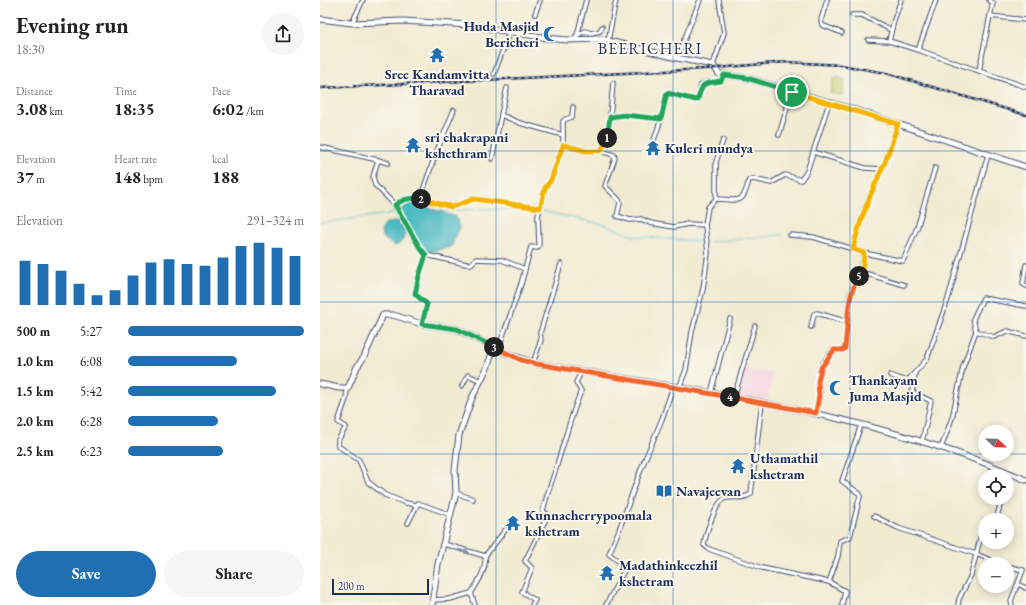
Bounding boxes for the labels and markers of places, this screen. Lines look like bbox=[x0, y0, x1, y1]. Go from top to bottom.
place label: Huda Masjid Bericheri bbox=[464, 17, 539, 51]
mosque icon: Huda Masjid Bericheri bbox=[542, 25, 560, 43]
temple icon: Sree Kandamvitta Tharavad bbox=[428, 46, 446, 64]
place label: Sree Kandamvitta Tharavad bbox=[385, 65, 490, 99]
pin bbox=[775, 75, 809, 109]
place label: sri chakrapani kshethram bbox=[425, 128, 508, 162]
pin: 1 bbox=[597, 128, 617, 148]
temple icon: sri chakrapani kshethram bbox=[404, 136, 422, 154]
temple icon: Kuleri mundya bbox=[644, 139, 662, 157]
place label: Kuleri mundya bbox=[665, 139, 754, 157]
pin: 2 bbox=[411, 189, 431, 209]
pin: 5 bbox=[849, 266, 869, 286]
pin: 3 bbox=[484, 337, 504, 357]
place label: Thankayam Juma Masjid bbox=[847, 371, 922, 405]
mosque icon: Thankayam Juma Masjid bbox=[828, 379, 846, 397]
pin: 4 bbox=[720, 387, 740, 407]
place label: Uthamathil kshetram bbox=[750, 449, 818, 483]
temple icon: Uthamathil kshetram bbox=[729, 457, 747, 475]
library icon: Navajeevan bbox=[655, 482, 673, 500]
place label: Navajeevan bbox=[676, 482, 741, 500]
place label: Kunnacherrypoomala kshetram bbox=[525, 506, 653, 540]
temple icon: Kunnacherrypoomala kshetram bbox=[504, 514, 522, 532]
place label: Madathinkeezhil kshetram bbox=[619, 556, 718, 590]
temple icon: Madathinkeezhil kshetram bbox=[598, 564, 616, 582]

